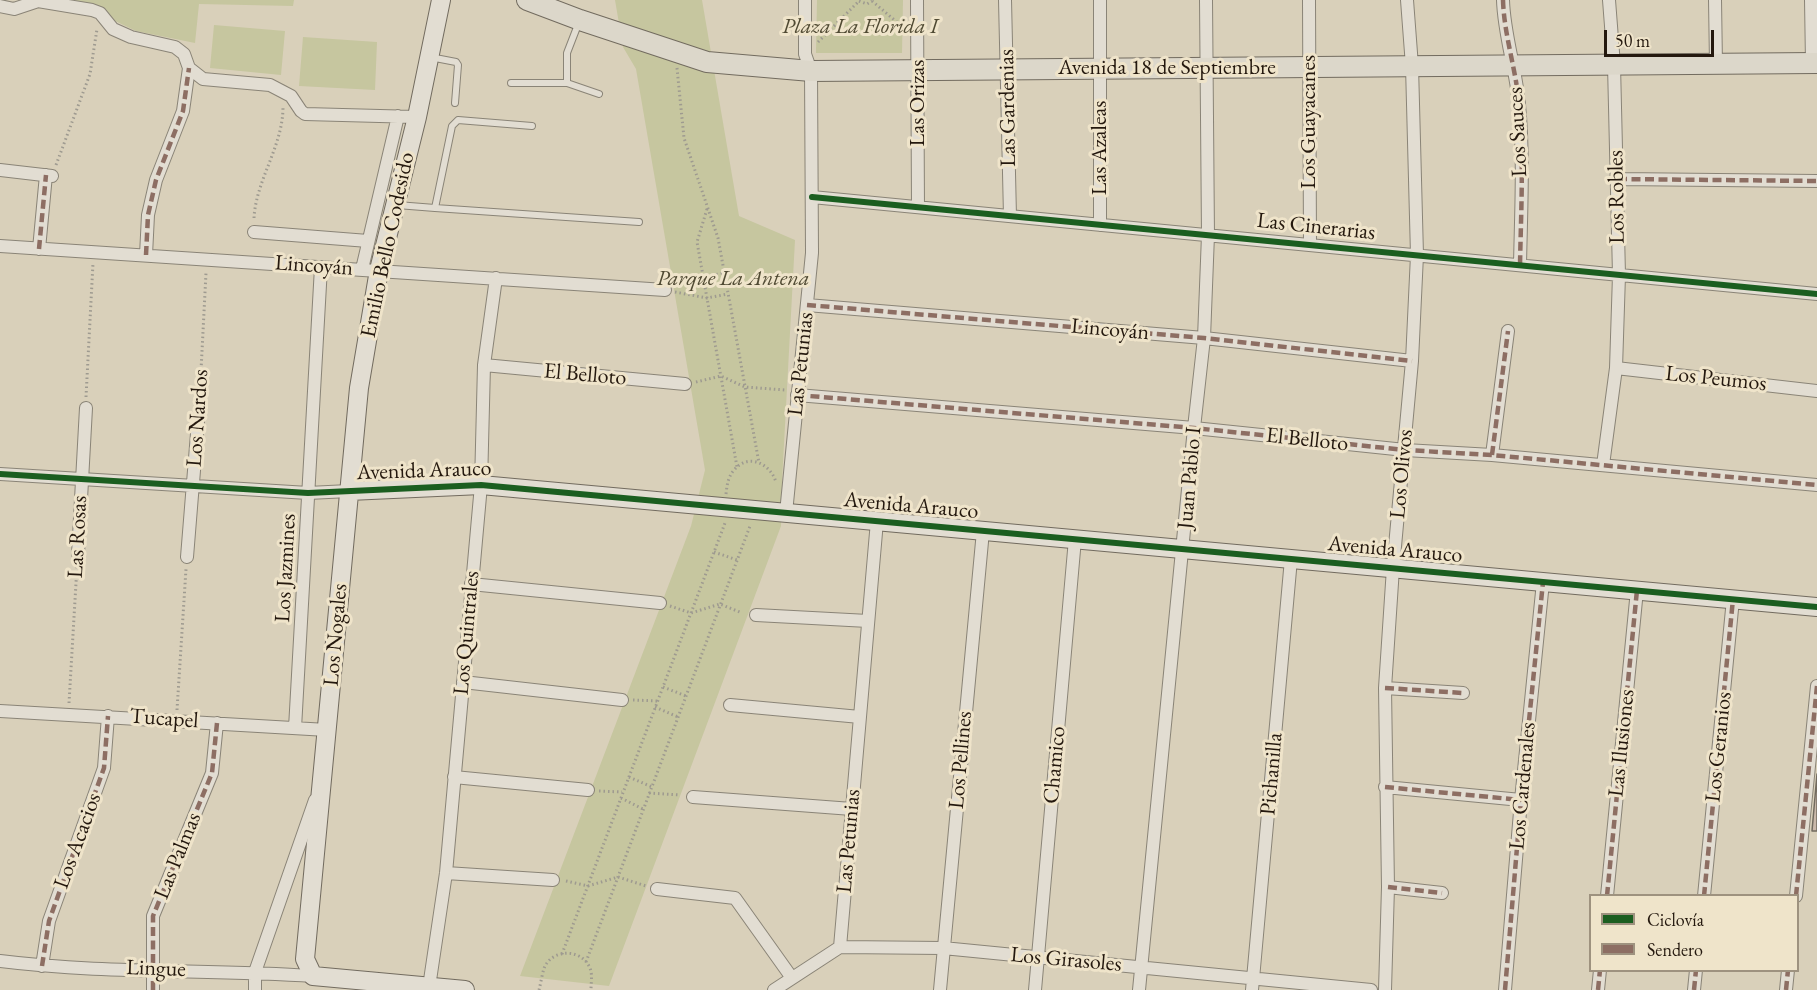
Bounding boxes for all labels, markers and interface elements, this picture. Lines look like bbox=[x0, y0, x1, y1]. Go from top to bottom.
park label: Plaza La Florida I bbox=[782, 14, 938, 40]
scale bar bbox=[1607, 18, 1716, 56]
text: 50 m bbox=[1615, 29, 1650, 52]
street label: Las Gardenias bbox=[994, 49, 1022, 167]
street label: Avenida 18 de Septiembre bbox=[1058, 55, 1276, 81]
street label: Los Guayacanes bbox=[1296, 55, 1322, 189]
street label: Las Orizas bbox=[905, 60, 931, 146]
street label: Los Sauces bbox=[1502, 86, 1534, 178]
street label: Las Azaleas bbox=[1087, 101, 1113, 195]
street label: Emilio Bello Codesido bbox=[355, 150, 421, 340]
street label: Los Robles bbox=[1603, 150, 1631, 244]
street label: Las Cinerarias bbox=[1255, 208, 1377, 246]
street label: Lincoyán bbox=[274, 250, 354, 282]
park label: Parque La Antena bbox=[656, 266, 810, 292]
street label: Las Petunias bbox=[782, 311, 820, 417]
street label: Lincoyán bbox=[1070, 313, 1150, 347]
street label: El Belloto bbox=[543, 358, 627, 392]
street label: Los Peumos bbox=[1664, 361, 1768, 397]
street label: Los Nardos bbox=[181, 368, 215, 468]
street label: El Belloto bbox=[1264, 423, 1350, 457]
street label: Juan Pablo I bbox=[1172, 426, 1208, 530]
street label: Los Olivos bbox=[1385, 428, 1419, 520]
street label: Avenida Arauco bbox=[356, 455, 492, 487]
street label: Avenida Arauco bbox=[843, 487, 979, 525]
street label: Las Rosas bbox=[63, 495, 93, 579]
street label: Los Jazmines bbox=[270, 513, 302, 623]
street label: Avenida Arauco bbox=[1327, 531, 1463, 569]
street label: Los Quintrales bbox=[448, 570, 486, 696]
street label: Los Nogales bbox=[318, 583, 354, 687]
street label: Las Ilusiones bbox=[1603, 688, 1641, 798]
street label: Los Geranios bbox=[1700, 690, 1738, 804]
street label: Tucapel bbox=[129, 703, 199, 735]
street label: Los Pellines bbox=[944, 710, 978, 810]
street label: Los Cardenales bbox=[1504, 721, 1542, 851]
street label: Chamico bbox=[1038, 725, 1072, 805]
street label: Pichanilla bbox=[1255, 732, 1289, 816]
street label: Las Petunias bbox=[831, 788, 867, 894]
street label: Los Acacios bbox=[48, 789, 108, 893]
street label: Las Palmas bbox=[149, 809, 207, 903]
legend bbox=[1589, 894, 1799, 972]
text: Ciclovía bbox=[1647, 908, 1704, 931]
text: Sendero bbox=[1647, 938, 1703, 961]
street label: Los Girasoles bbox=[1009, 942, 1123, 978]
street label: Lingue bbox=[126, 955, 186, 983]

